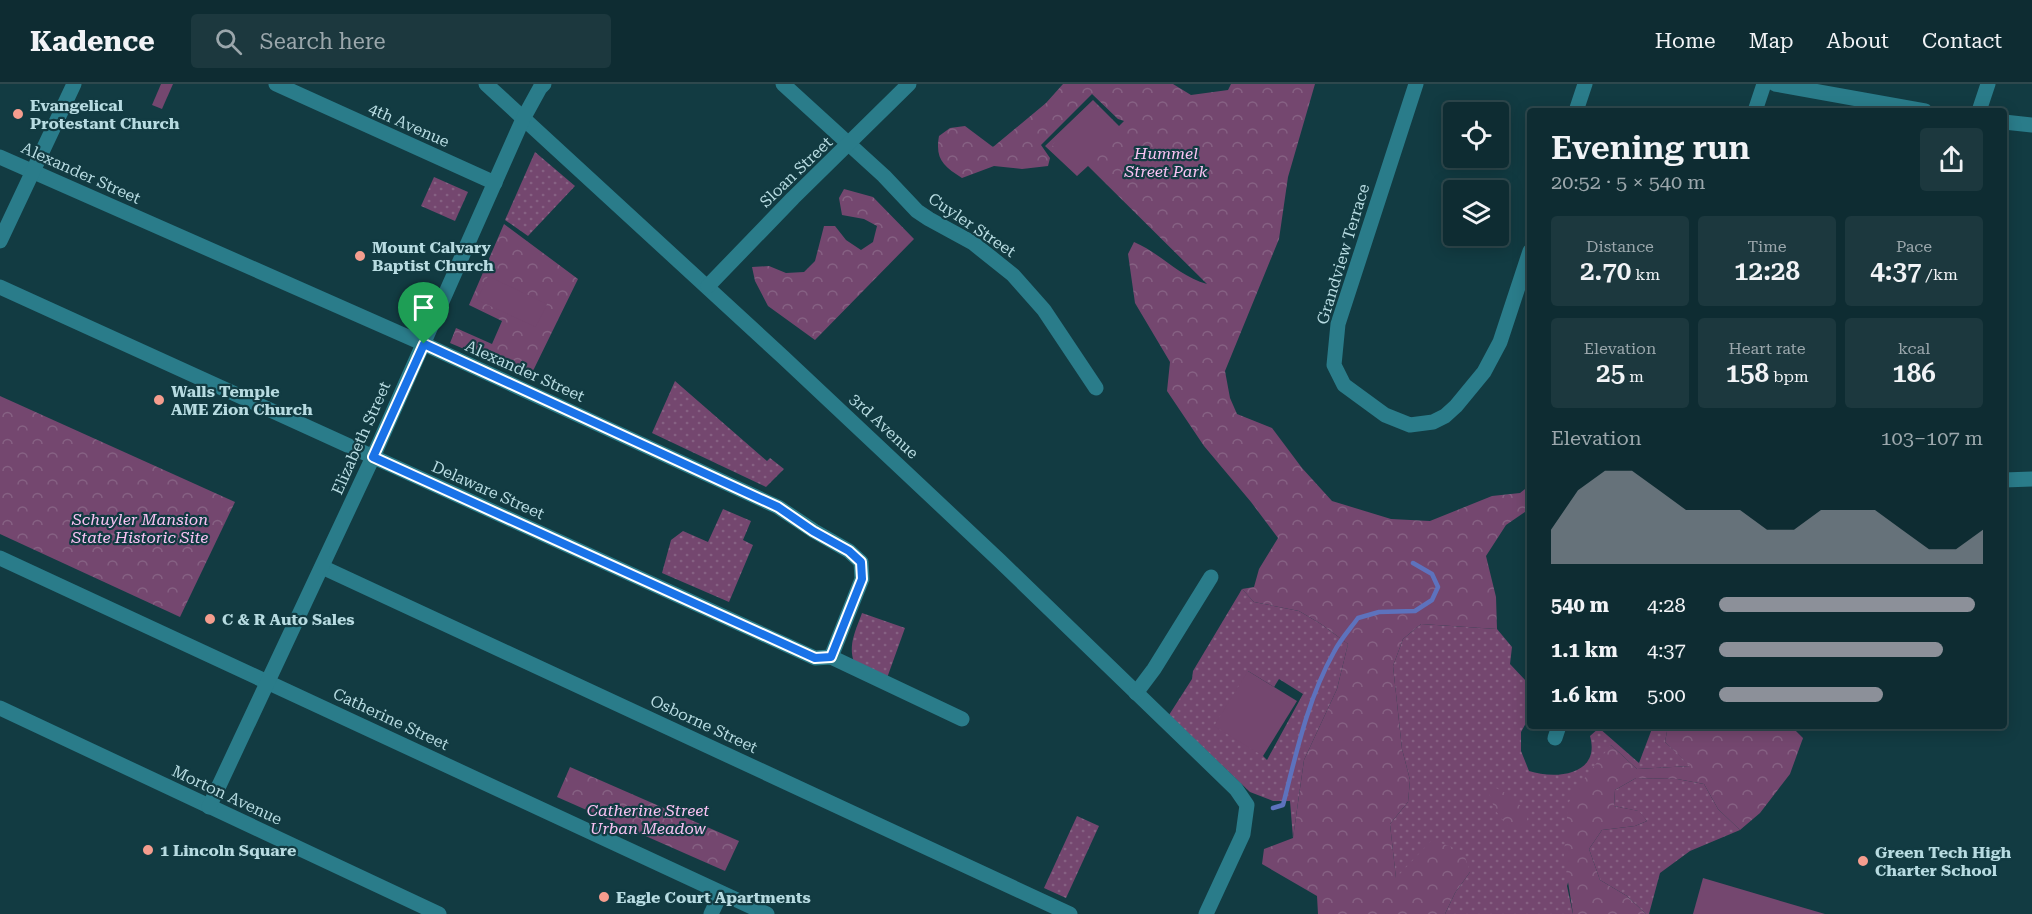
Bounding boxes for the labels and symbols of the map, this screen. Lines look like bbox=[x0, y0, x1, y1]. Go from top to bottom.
place label: Evangelical Protestant Church bbox=[30, 96, 180, 133]
street label: 4th Avenue bbox=[366, 99, 453, 151]
marker: Evangelical Protestant Church bbox=[11, 107, 25, 121]
street label: Sloan Street bbox=[756, 133, 836, 211]
street label: Alexander Street bbox=[18, 138, 144, 208]
park label: Hummel Street Park bbox=[1124, 144, 1208, 181]
street label: Grandview Terrace bbox=[1313, 181, 1374, 327]
street label: Cuyler Street bbox=[925, 189, 1019, 261]
place label: Mount Calvary Baptist Church bbox=[372, 238, 494, 275]
marker: Mount Calvary Baptist Church bbox=[353, 249, 367, 263]
pin bbox=[398, 282, 449, 344]
street label: Alexander Street bbox=[462, 336, 588, 406]
street label: Elizabeth Street bbox=[328, 378, 394, 498]
place label: Walls Temple AME Zion Church bbox=[171, 382, 313, 419]
street label: 3rd Avenue bbox=[846, 389, 922, 463]
marker: Walls Temple AME Zion Church bbox=[152, 393, 166, 407]
street label: Delaware Street bbox=[429, 457, 547, 523]
park label: Schuyler Mansion State Historic Site bbox=[71, 510, 208, 547]
place label: C & R Auto Sales bbox=[222, 610, 355, 629]
marker: C & R Auto Sales bbox=[203, 612, 217, 626]
street label: Catherine Street bbox=[330, 684, 452, 754]
street label: Osborne Street bbox=[647, 691, 761, 757]
street label: Morton Avenue bbox=[169, 761, 285, 829]
park label: Catherine Street Urban Meadow bbox=[587, 801, 709, 838]
place label: 1 Lincoln Square bbox=[160, 841, 296, 860]
marker: 1 Lincoln Square bbox=[141, 843, 155, 857]
place label: Green Tech High Charter School bbox=[1875, 843, 2012, 880]
marker: Green Tech High Charter School bbox=[1856, 854, 1870, 868]
place label: Eagle Court Apartments bbox=[616, 888, 811, 907]
marker: Eagle Court Apartments bbox=[597, 890, 611, 904]

